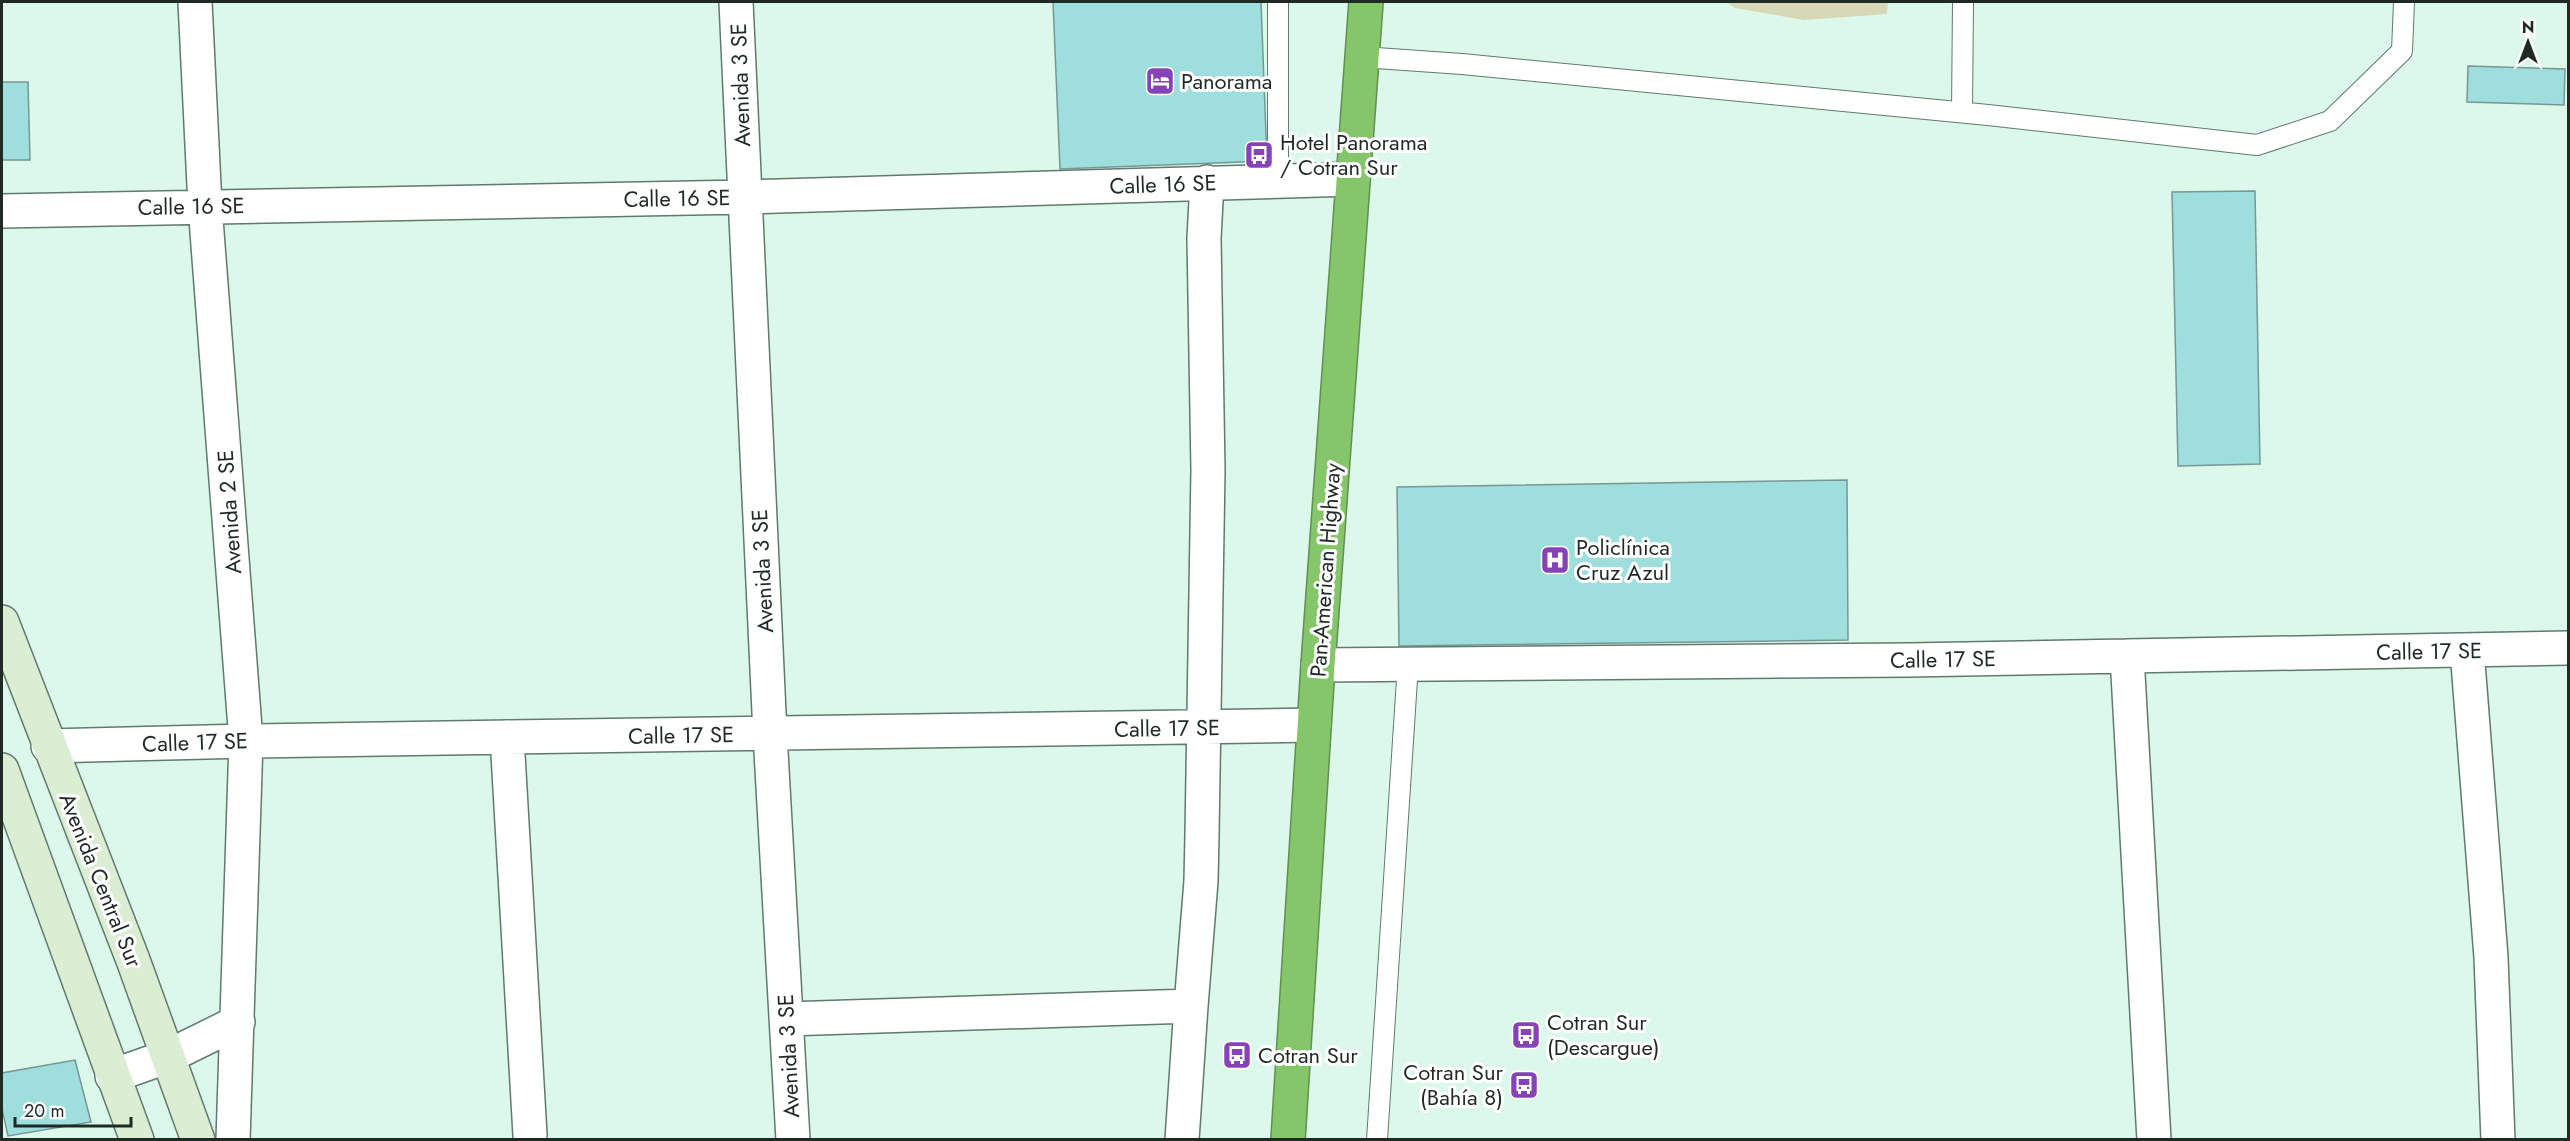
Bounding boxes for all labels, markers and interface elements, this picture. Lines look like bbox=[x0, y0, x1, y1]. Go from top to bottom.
north arrow bbox=[2498, 12, 2558, 72]
text: N bbox=[2522, 16, 2534, 39]
street label: Avenida 3 SE bbox=[722, 23, 758, 147]
hotel icon: Panorama bbox=[1144, 65, 1176, 97]
place label: Panorama bbox=[1181, 65, 1272, 97]
place label: Hotel Panorama / Cotran Sur bbox=[1280, 126, 1427, 183]
bus stop icon: Hotel Panorama / Cotran Sur bbox=[1243, 139, 1275, 171]
street label: Calle 16 SE bbox=[1109, 166, 1217, 202]
street label: Calle 16 SE bbox=[623, 181, 731, 215]
street label: Calle 16 SE bbox=[137, 189, 245, 223]
street label: Avenida 2 SE bbox=[209, 449, 249, 575]
street label: Pan-American Highway bbox=[1302, 462, 1348, 678]
street label: Avenida 3 SE bbox=[743, 508, 781, 634]
place label: Policlínica Cruz Azul bbox=[1576, 531, 1670, 588]
hospital icon: Policlínica Cruz Azul bbox=[1539, 544, 1571, 576]
street label: Calle 17 SE bbox=[2376, 634, 2482, 668]
street label: Calle 17 SE bbox=[1890, 642, 1996, 676]
street label: Calle 17 SE bbox=[1114, 711, 1220, 745]
street label: Calle 17 SE bbox=[628, 718, 734, 752]
street label: Calle 17 SE bbox=[142, 724, 248, 760]
street label: Avenida Central Sur bbox=[51, 788, 151, 972]
street label: Avenida 3 SE bbox=[769, 993, 807, 1119]
place label: Cotran Sur (Descargue) bbox=[1547, 1006, 1660, 1063]
bus stop icon: Cotran Sur (Descargue) bbox=[1510, 1019, 1542, 1051]
bus stop icon: Cotran Sur bbox=[1221, 1039, 1253, 1071]
place label: Cotran Sur bbox=[1258, 1039, 1358, 1071]
place label: Cotran Sur (Bahía 8) bbox=[1403, 1056, 1503, 1113]
bus stop icon: Cotran Sur (Bahía 8) bbox=[1508, 1069, 1540, 1101]
scale bar bbox=[15, 1090, 130, 1128]
text: 20 m bbox=[24, 1098, 64, 1124]

